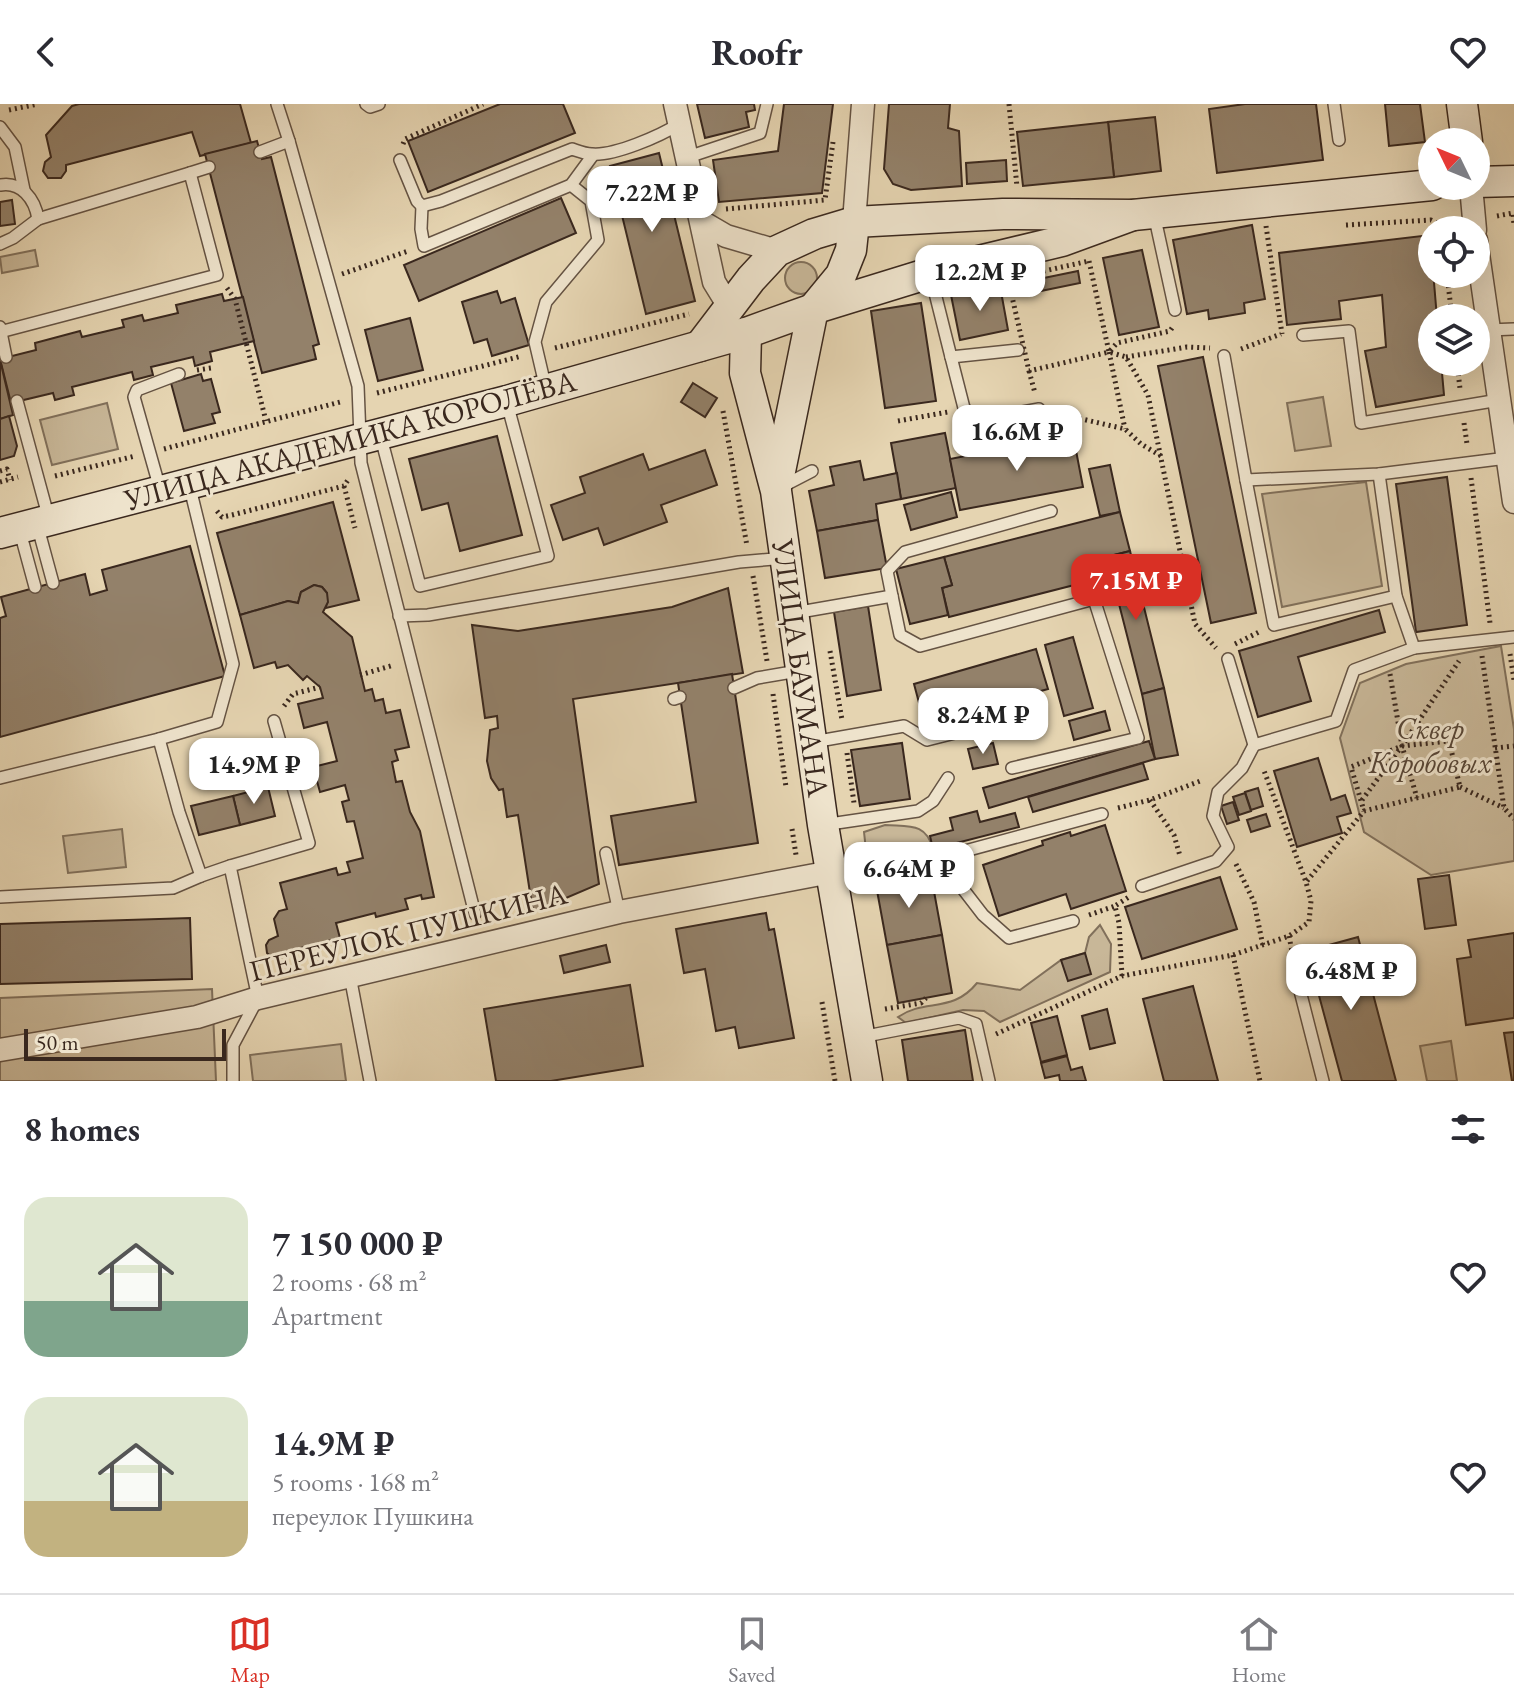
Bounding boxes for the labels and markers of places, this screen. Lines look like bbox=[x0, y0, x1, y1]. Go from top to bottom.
pin: 7.22M ₽ bbox=[578, 166, 726, 234]
pin: 12.2M ₽ bbox=[906, 245, 1054, 313]
pin: 16.6M ₽ bbox=[943, 405, 1091, 473]
pin: 7.15M ₽ bbox=[1062, 554, 1210, 622]
pin: 8.24M ₽ bbox=[909, 688, 1057, 756]
pin: 14.9M ₽ bbox=[180, 738, 328, 806]
pin: 6.64M ₽ bbox=[835, 842, 983, 910]
pin: 6.48M ₽ bbox=[1277, 944, 1425, 1012]

